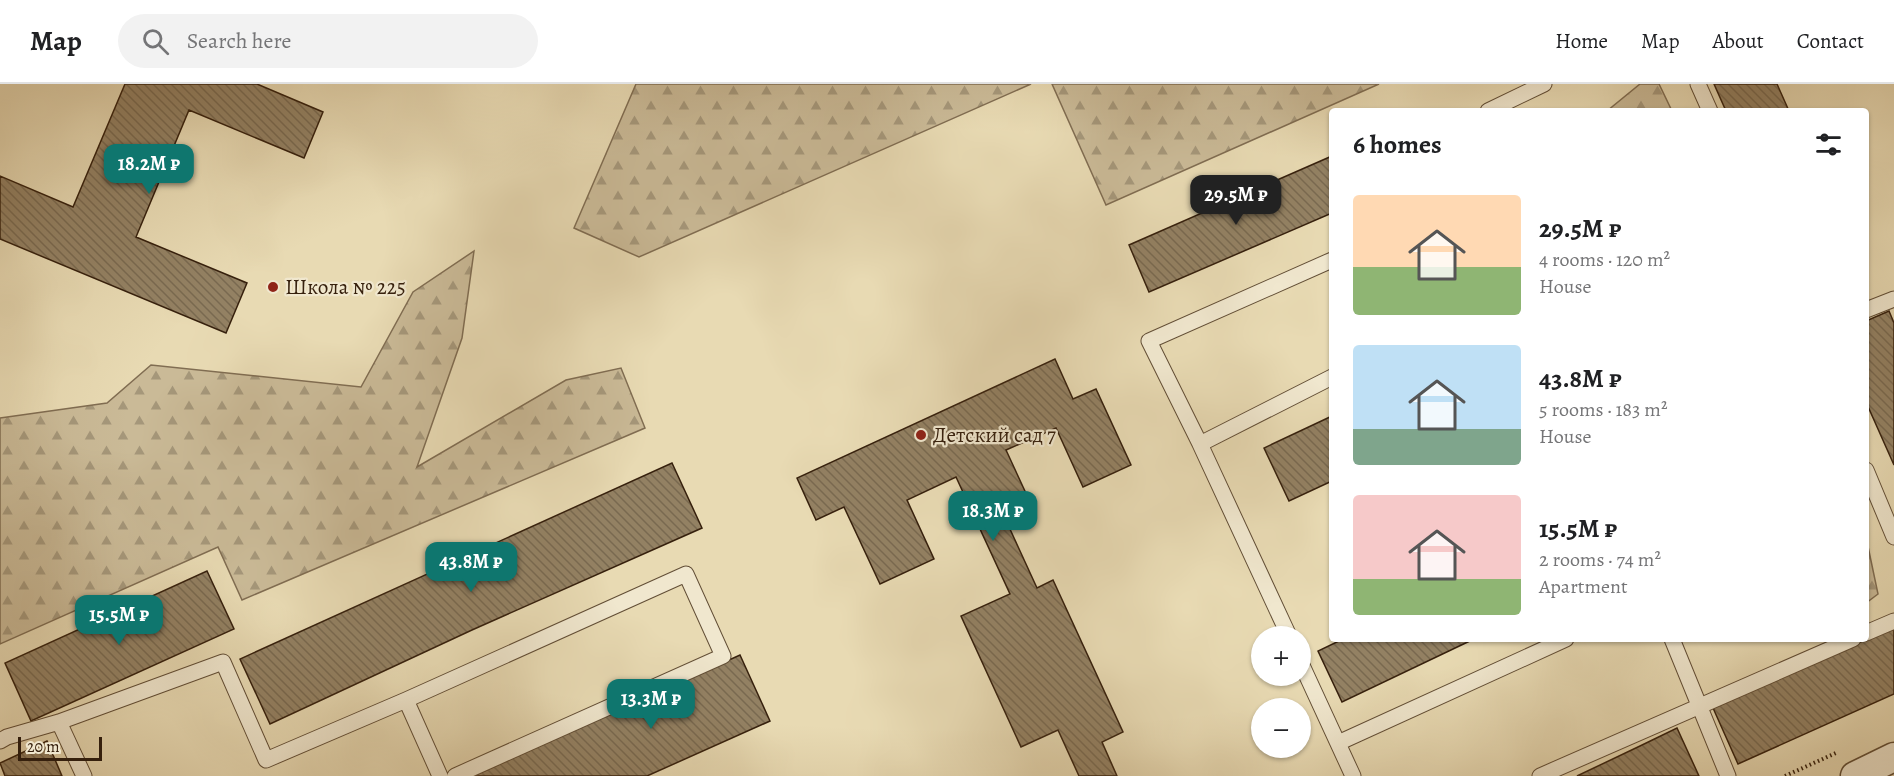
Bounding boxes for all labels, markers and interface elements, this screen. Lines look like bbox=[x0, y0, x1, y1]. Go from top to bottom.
search box bbox=[118, 14, 538, 68]
text: Map bbox=[30, 22, 82, 60]
icon: search bbox=[139, 25, 172, 58]
text: Search here bbox=[187, 26, 291, 56]
text: Home bbox=[1555, 27, 1608, 55]
text: Map bbox=[1641, 27, 1679, 55]
text: About bbox=[1712, 27, 1764, 55]
text: Contact bbox=[1797, 27, 1864, 55]
text: 6 homes bbox=[1353, 127, 1442, 162]
icon: filters bbox=[1812, 128, 1845, 161]
pin: 18.2M ₽ bbox=[94, 144, 204, 195]
text: 18.2M ₽ bbox=[118, 150, 180, 177]
pin: 29.5M ₽ bbox=[1181, 175, 1291, 226]
text: 29.5M ₽ bbox=[1204, 181, 1268, 208]
text: 29.5M ₽ bbox=[1539, 211, 1621, 246]
icon: home bbox=[1401, 219, 1473, 291]
text: 4 rooms · 120 m² bbox=[1539, 246, 1670, 273]
place label: Школа № 225 bbox=[285, 273, 406, 301]
text: House bbox=[1539, 273, 1591, 300]
marker: Школа № 225 bbox=[266, 280, 280, 294]
text: 43.8M ₽ bbox=[1539, 361, 1622, 396]
icon: home bbox=[1401, 369, 1473, 441]
text: 5 rooms · 183 m² bbox=[1539, 396, 1668, 423]
place label: Детский сад 7 bbox=[933, 421, 1056, 449]
text: House bbox=[1539, 423, 1591, 450]
marker: Детский сад 7 bbox=[914, 428, 928, 442]
pin: 18.3M ₽ bbox=[938, 491, 1048, 542]
text: 18.3M ₽ bbox=[962, 497, 1024, 524]
text: 15.5M ₽ bbox=[1539, 511, 1617, 546]
icon: home bbox=[1401, 519, 1473, 591]
pin: 43.8M ₽ bbox=[416, 542, 526, 593]
text: 2 rooms · 74 m² bbox=[1539, 546, 1661, 573]
text: 43.8M ₽ bbox=[439, 548, 503, 575]
text: Apartment bbox=[1539, 573, 1628, 600]
pin: 15.5M ₽ bbox=[64, 595, 174, 646]
text: 15.5M ₽ bbox=[89, 601, 149, 628]
map controls bbox=[1251, 626, 1311, 758]
button: + bbox=[1251, 626, 1311, 686]
pin: 13.3M ₽ bbox=[596, 679, 706, 730]
text: 13.3M ₽ bbox=[621, 685, 681, 712]
button: − bbox=[1251, 698, 1311, 758]
scale bar bbox=[18, 734, 102, 762]
text: 20 m bbox=[27, 736, 60, 758]

